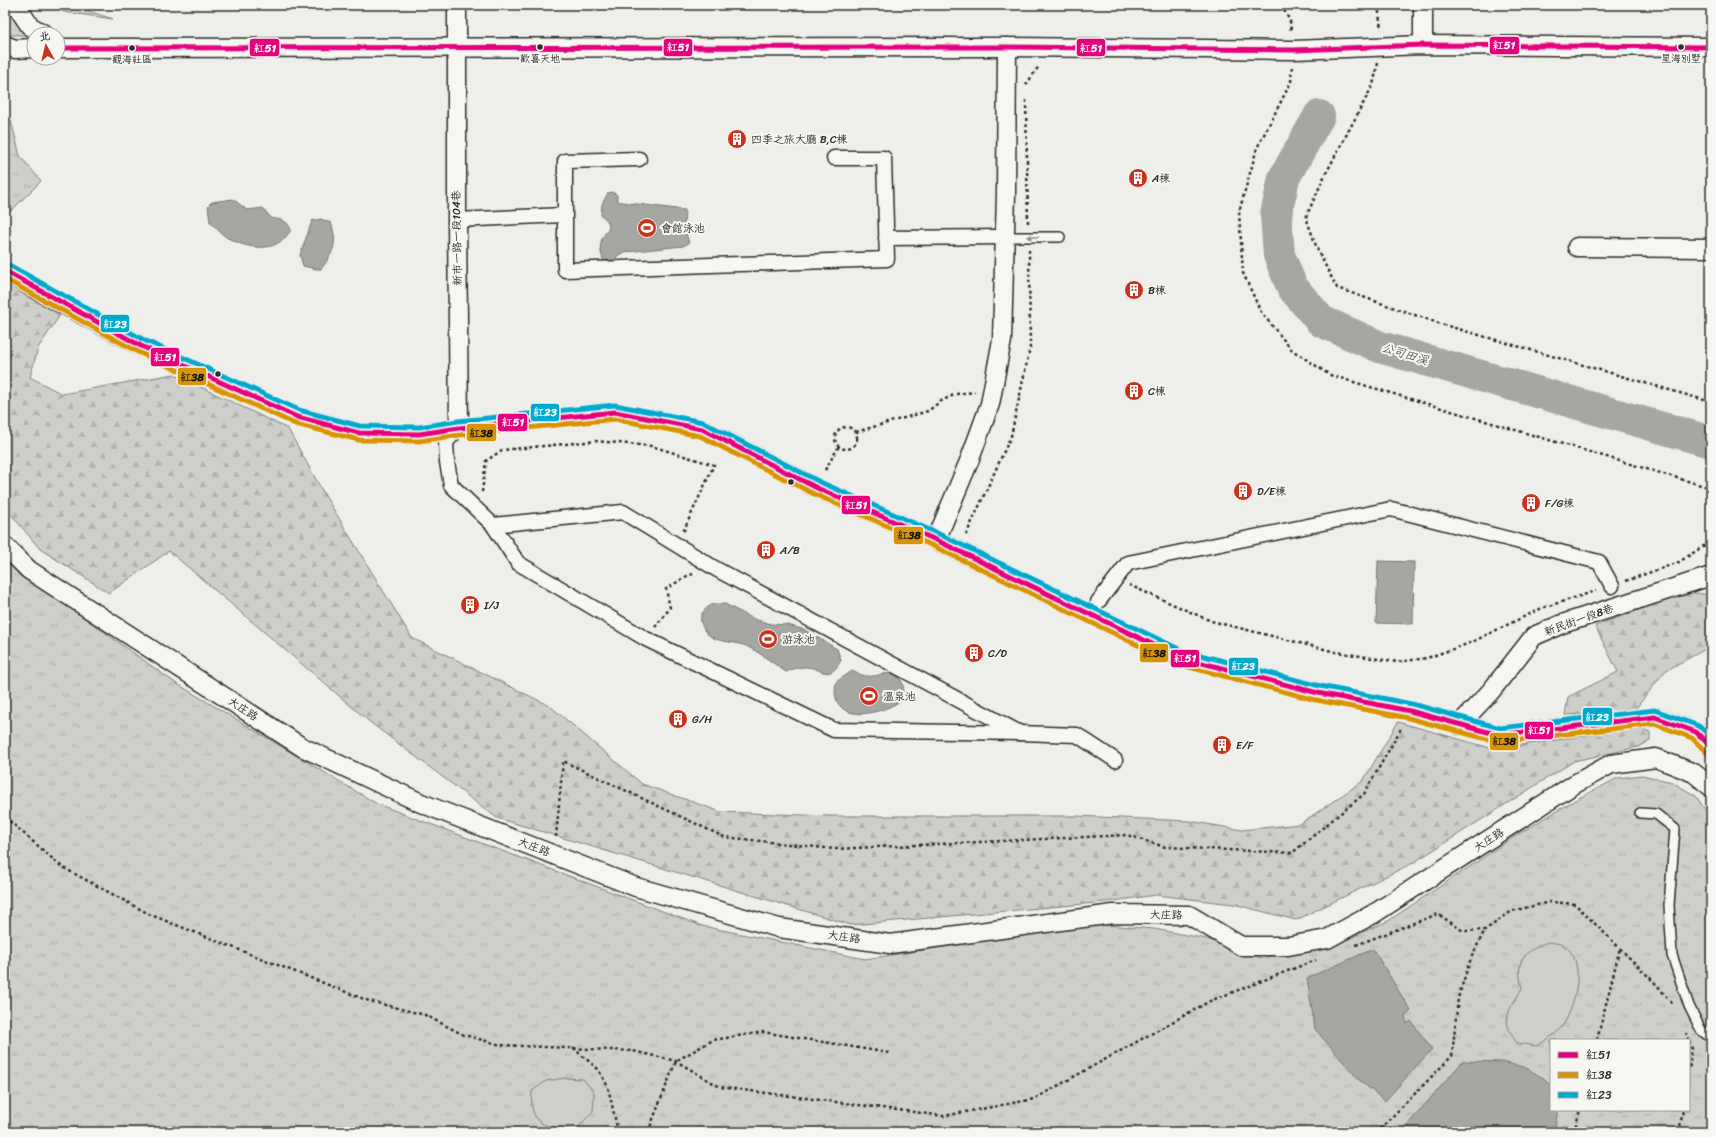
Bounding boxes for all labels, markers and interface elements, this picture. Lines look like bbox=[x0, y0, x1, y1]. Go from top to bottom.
north arrow bbox=[26, 26, 66, 66]
text: 北 bbox=[38, 26, 51, 47]
line badge: 紅51 bbox=[1489, 36, 1520, 55]
text: 紅51 bbox=[1493, 36, 1515, 55]
line badge: 紅51 bbox=[249, 38, 280, 57]
line badge: 紅51 bbox=[663, 38, 693, 57]
text: 紅51 bbox=[667, 38, 689, 57]
line badge: 紅51 bbox=[1076, 38, 1106, 57]
text: 紅51 bbox=[254, 39, 276, 58]
text: 紅51 bbox=[1080, 39, 1102, 58]
marker: 歡喜天地 bbox=[535, 42, 545, 52]
marker: 星海別墅 bbox=[1676, 42, 1686, 52]
marker: 觀海社區 bbox=[127, 43, 137, 53]
place label: 歡喜天地 bbox=[520, 50, 560, 68]
place label: 星海別墅 bbox=[1661, 50, 1701, 68]
place label: 觀海社區 bbox=[112, 51, 152, 69]
building icon: 四季之旅大廳 B,C棟 bbox=[726, 128, 748, 150]
place label: 四季之旅大廳 B,C棟 bbox=[751, 130, 848, 149]
building icon: A棟 bbox=[1127, 167, 1149, 189]
place label: A棟 bbox=[1151, 169, 1170, 188]
street label: 新市一路一段104巷 bbox=[447, 190, 467, 286]
sports icon: 會館泳池 bbox=[636, 217, 658, 239]
place label: 會館泳池 bbox=[661, 219, 705, 238]
one-way arrow bbox=[1026, 234, 1039, 240]
building icon: B棟 bbox=[1123, 279, 1145, 301]
place label: B棟 bbox=[1148, 281, 1166, 300]
line badge: 紅23 bbox=[100, 314, 130, 333]
text: 紅23 bbox=[103, 315, 128, 334]
water label: 公司田溪 bbox=[1379, 336, 1432, 372]
line badge: 紅51 bbox=[150, 347, 180, 367]
text: 紅51 bbox=[154, 348, 176, 367]
line badge: 紅38 bbox=[177, 367, 207, 386]
text: 紅38 bbox=[180, 368, 204, 387]
unlabelled marker bbox=[213, 369, 223, 379]
building icon: C棟 bbox=[1123, 380, 1145, 402]
place label: C棟 bbox=[1148, 382, 1166, 401]
line badge: 紅23 bbox=[530, 403, 560, 422]
text: 紅23 bbox=[533, 403, 558, 422]
line badge: 紅51 bbox=[497, 413, 528, 432]
text: 紅51 bbox=[502, 413, 524, 432]
line badge: 紅38 bbox=[466, 423, 497, 442]
text: 紅38 bbox=[469, 424, 493, 443]
unlabelled marker bbox=[786, 477, 796, 487]
building icon: D/E棟 bbox=[1232, 480, 1254, 502]
place label: D/E棟 bbox=[1257, 482, 1286, 501]
building icon: F/G棟 bbox=[1520, 492, 1542, 514]
place label: F/G棟 bbox=[1545, 494, 1574, 513]
line badge: 紅51 bbox=[841, 495, 871, 515]
text: 紅51 bbox=[845, 496, 867, 515]
line badge: 紅38 bbox=[893, 526, 924, 545]
text: 紅38 bbox=[897, 526, 921, 545]
building icon: A/B bbox=[755, 539, 777, 561]
place label: A/B bbox=[779, 541, 800, 560]
building icon: I/J bbox=[459, 594, 481, 616]
place label: I/J bbox=[483, 596, 500, 615]
street label: 新民街一段8巷 bbox=[1542, 599, 1616, 641]
sports icon: 游泳池 bbox=[757, 628, 779, 650]
place label: 游泳池 bbox=[782, 630, 815, 649]
building icon: C/D bbox=[963, 642, 985, 664]
line badge: 紅38 bbox=[1139, 643, 1169, 663]
place label: C/D bbox=[988, 644, 1007, 663]
text: 紅38 bbox=[1142, 644, 1166, 663]
line badge: 紅51 bbox=[1170, 649, 1200, 668]
text: 紅51 bbox=[1174, 649, 1196, 668]
line badge: 紅23 bbox=[1228, 657, 1259, 676]
text: 紅23 bbox=[1231, 657, 1256, 676]
sports icon: 溫泉池 bbox=[858, 685, 880, 707]
place label: 溫泉池 bbox=[883, 687, 916, 706]
street label: 大庄路 bbox=[224, 692, 262, 726]
line badge: 紅23 bbox=[1582, 707, 1613, 726]
building icon: G/H bbox=[667, 708, 689, 730]
text: 紅23 bbox=[1585, 708, 1610, 727]
place label: G/H bbox=[692, 710, 712, 729]
line badge: 紅51 bbox=[1524, 721, 1554, 740]
text: 紅51 bbox=[1528, 721, 1550, 740]
line badge: 紅38 bbox=[1489, 732, 1519, 751]
text: 紅38 bbox=[1492, 732, 1516, 751]
building icon: E/F bbox=[1211, 734, 1233, 756]
place label: E/F bbox=[1236, 736, 1255, 755]
street label: 大庄路 bbox=[1470, 823, 1508, 857]
street label: 大庄路 bbox=[515, 832, 553, 862]
street label: 大庄路 bbox=[1149, 905, 1183, 925]
street label: 大庄路 bbox=[826, 925, 862, 949]
legend bbox=[1550, 1039, 1690, 1111]
text: 紅51 bbox=[1586, 1044, 1610, 1066]
text: 紅38 bbox=[1586, 1064, 1612, 1086]
text: 紅23 bbox=[1586, 1084, 1612, 1106]

